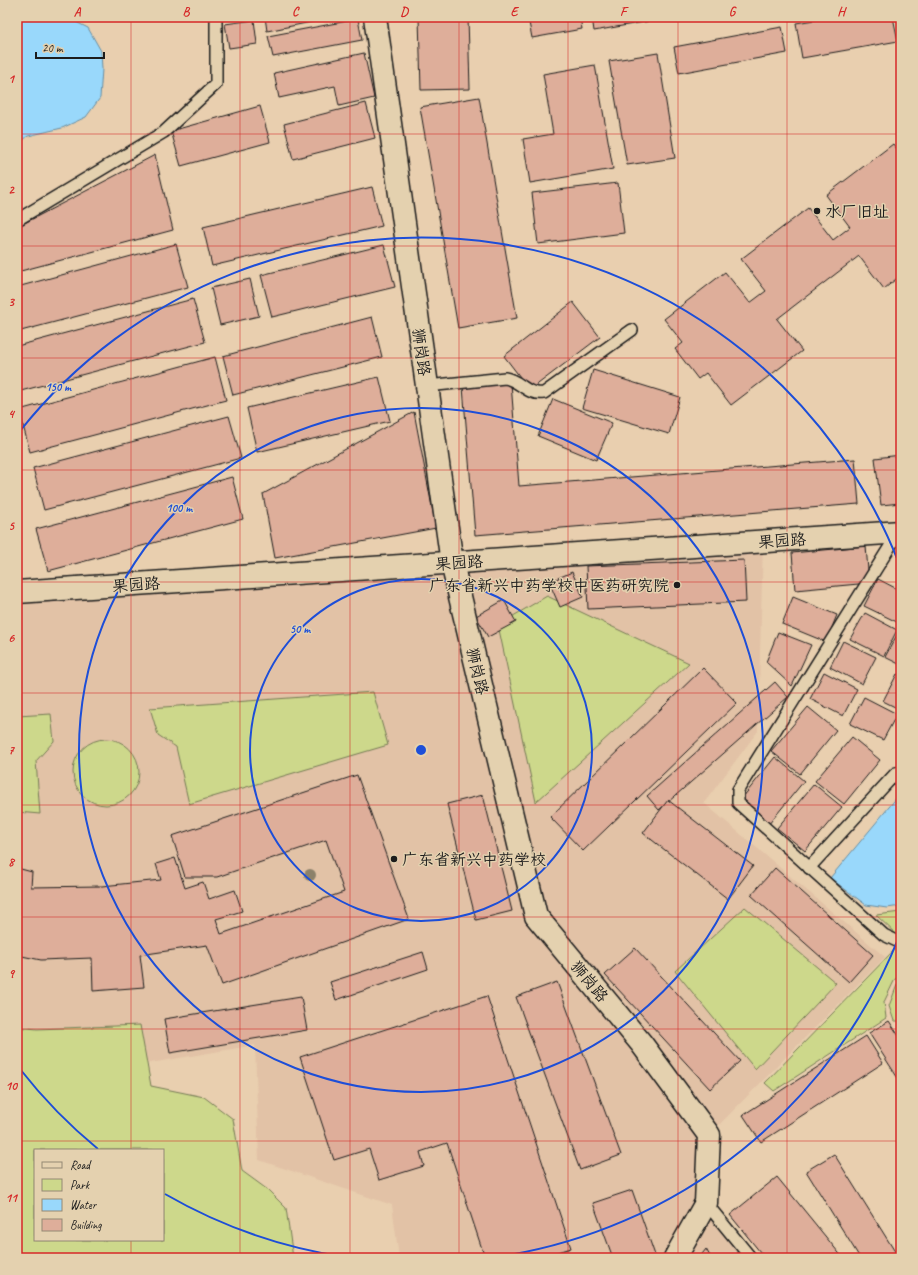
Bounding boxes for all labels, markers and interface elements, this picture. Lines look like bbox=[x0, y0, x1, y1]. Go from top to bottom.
text: A bbox=[74, 4, 82, 20]
text: B bbox=[183, 4, 191, 20]
text: C bbox=[292, 4, 300, 20]
text: D bbox=[400, 4, 409, 20]
text: E bbox=[511, 4, 520, 20]
text: F bbox=[620, 4, 629, 20]
text: G bbox=[729, 4, 737, 20]
text: H bbox=[837, 4, 847, 20]
scale bar bbox=[36, 34, 104, 60]
text: 20 m bbox=[42, 40, 64, 56]
text: 1 bbox=[8, 71, 16, 87]
text: 2 bbox=[8, 182, 15, 198]
place label: 水厂旧址 bbox=[825, 202, 889, 222]
marker: 水厂旧址 bbox=[812, 206, 822, 216]
text: 3 bbox=[8, 294, 15, 310]
street label: 狮岗路 bbox=[408, 327, 434, 377]
text: 150 m bbox=[45, 379, 72, 395]
text: 4 bbox=[8, 406, 16, 422]
text: 100 m bbox=[166, 500, 193, 516]
text: 5 bbox=[8, 518, 15, 534]
street label: 果园路 bbox=[757, 529, 807, 553]
street label: 果园路 bbox=[434, 551, 484, 575]
street label: 果园路 bbox=[111, 573, 161, 597]
place label: 广东省新兴中药学校中医药研究院 bbox=[429, 576, 669, 596]
marker: 广东省新兴中药学校中医药研究院 bbox=[672, 580, 682, 590]
text: 50 m bbox=[290, 621, 311, 637]
text: 6 bbox=[8, 630, 15, 646]
street label: 狮岗路 bbox=[462, 646, 492, 697]
text: 7 bbox=[8, 742, 15, 758]
centre of rings bbox=[414, 743, 428, 757]
place label: 广东省新兴中药学校 bbox=[402, 850, 546, 870]
text: 8 bbox=[8, 854, 16, 870]
marker: 广东省新兴中药学校 bbox=[389, 854, 399, 864]
street label: 狮岗路 bbox=[566, 957, 612, 1006]
text: 9 bbox=[8, 966, 15, 982]
text: 10 bbox=[5, 1078, 18, 1094]
legend bbox=[34, 1149, 164, 1241]
text: Road bbox=[70, 1157, 92, 1173]
text: Park bbox=[70, 1177, 91, 1193]
text: 11 bbox=[5, 1190, 19, 1206]
text: Water bbox=[70, 1197, 98, 1213]
text: Building bbox=[70, 1217, 102, 1233]

